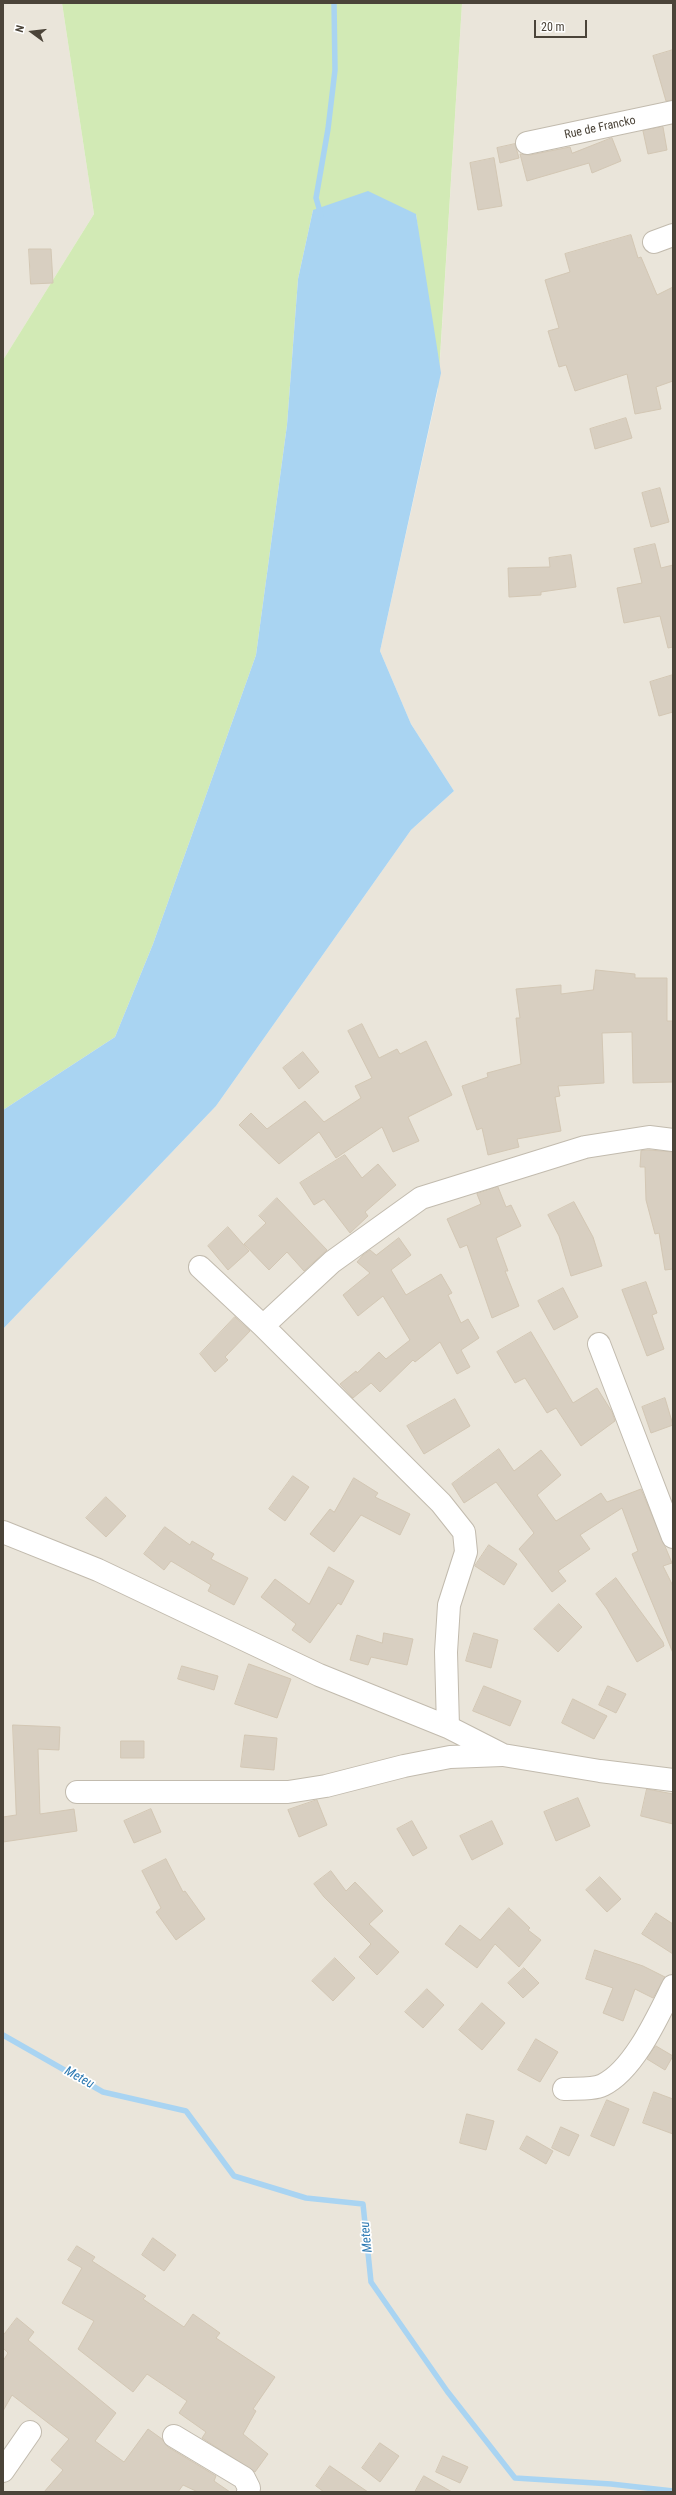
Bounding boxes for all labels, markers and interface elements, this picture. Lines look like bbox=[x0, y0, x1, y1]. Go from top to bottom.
north arrow bbox=[12, 12, 52, 52]
scale bar bbox=[536, 12, 589, 38]
text: 20 m bbox=[541, 20, 565, 34]
text: N bbox=[13, 24, 27, 34]
street label: Rue de Francko bbox=[563, 113, 637, 143]
water label: Meteu bbox=[62, 2064, 96, 2092]
water label: Meteu bbox=[358, 2221, 376, 2253]

